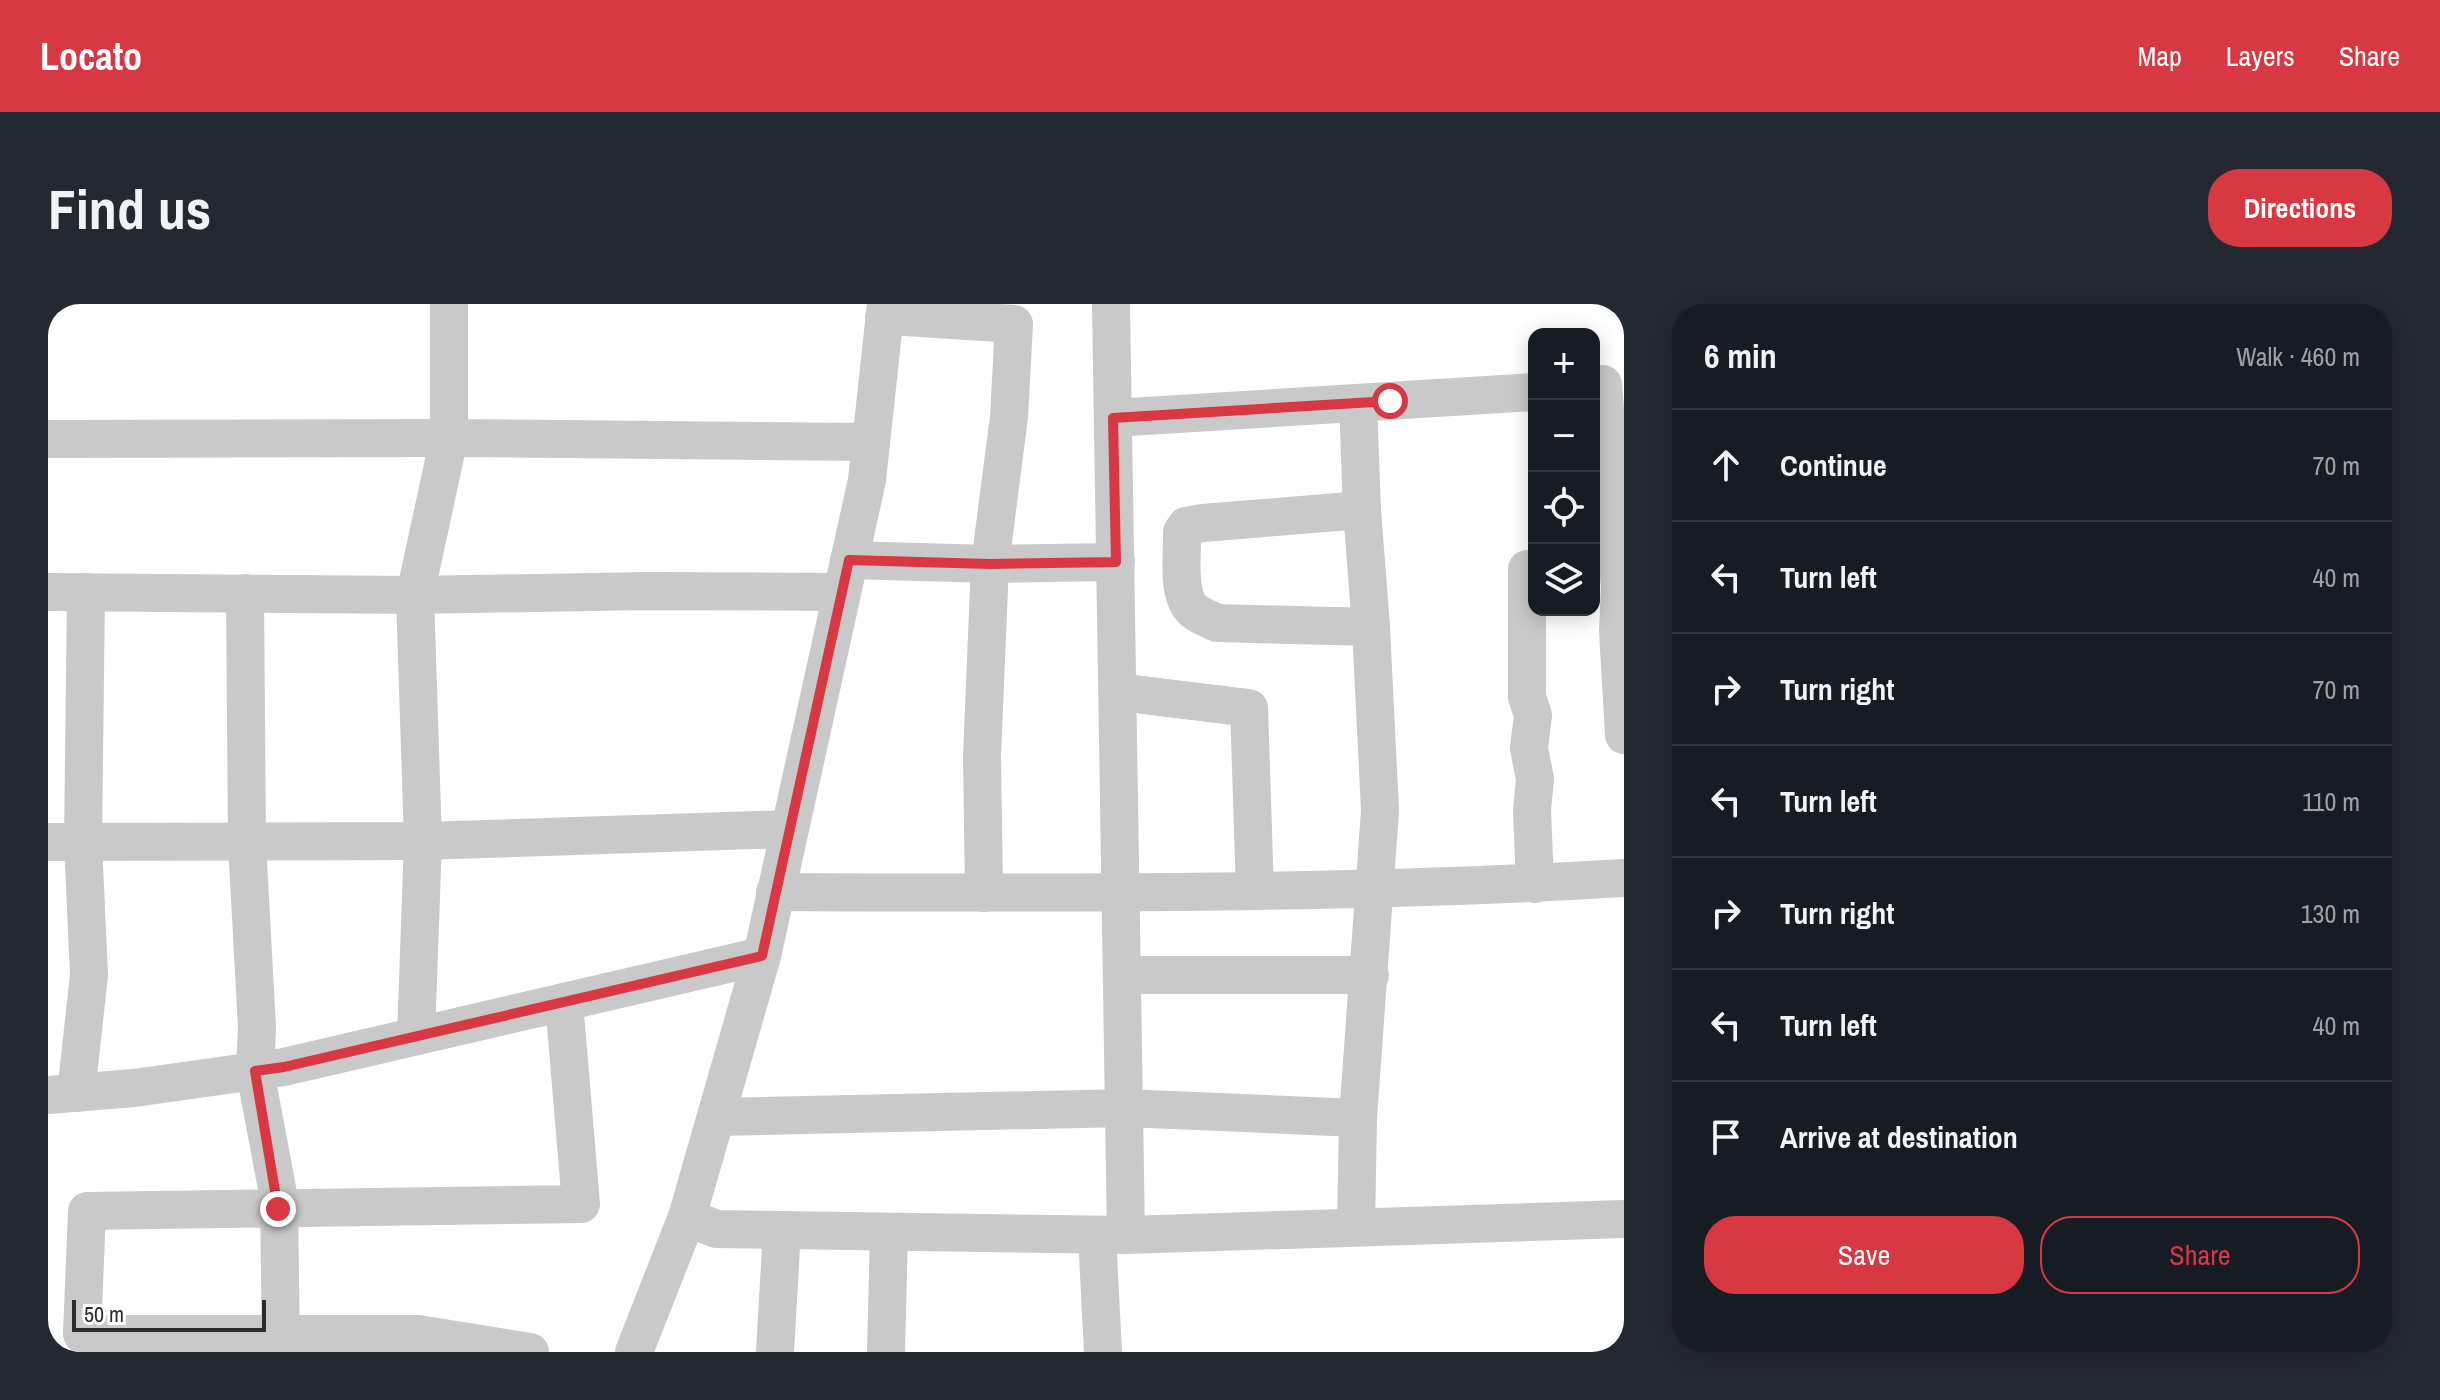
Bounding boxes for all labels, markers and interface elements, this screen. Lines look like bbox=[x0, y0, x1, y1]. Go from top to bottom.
text: Locato bbox=[40, 31, 142, 82]
text: Map bbox=[2137, 37, 2182, 75]
text: Layers bbox=[2226, 37, 2295, 75]
text: Share bbox=[2339, 37, 2400, 75]
button: Directions bbox=[2208, 169, 2392, 247]
text: Find us bbox=[48, 171, 211, 246]
map controls bbox=[1528, 328, 1600, 616]
button: + bbox=[1528, 328, 1600, 400]
text: 6 min bbox=[1704, 333, 1777, 379]
text: Walk · 460 m bbox=[2236, 339, 2360, 374]
route start bbox=[1372, 383, 1408, 419]
button: − bbox=[1528, 400, 1600, 472]
icon: ahead bbox=[1704, 443, 1748, 487]
text: Continue bbox=[1780, 445, 1887, 485]
text: 70 m bbox=[2313, 448, 2360, 483]
button: locate bbox=[1528, 472, 1600, 544]
button: layers bbox=[1528, 544, 1600, 616]
icon: left bbox=[1704, 555, 1748, 599]
text: Turn left bbox=[1780, 557, 1877, 597]
text: 40 m bbox=[2313, 560, 2360, 595]
icon: right bbox=[1704, 667, 1748, 711]
text: Turn right bbox=[1780, 669, 1894, 709]
text: 70 m bbox=[2313, 672, 2360, 707]
icon: left bbox=[1704, 779, 1748, 823]
text: Turn left bbox=[1780, 781, 1877, 821]
text: 110 m bbox=[2302, 784, 2360, 819]
icon: right bbox=[1704, 891, 1748, 935]
text: Turn right bbox=[1780, 893, 1894, 933]
text: 130 m bbox=[2301, 896, 2360, 931]
icon: left bbox=[1704, 1003, 1748, 1047]
text: Turn left bbox=[1780, 1005, 1877, 1045]
text: 40 m bbox=[2313, 1008, 2360, 1043]
icon: arrive bbox=[1704, 1115, 1748, 1159]
text: Arrive at destination bbox=[1780, 1117, 2018, 1157]
route end bbox=[260, 1191, 296, 1227]
button: Save bbox=[1704, 1216, 2024, 1294]
button: Share bbox=[2040, 1216, 2360, 1294]
scale bar bbox=[72, 1296, 266, 1332]
text: 50 m bbox=[84, 1299, 124, 1329]

